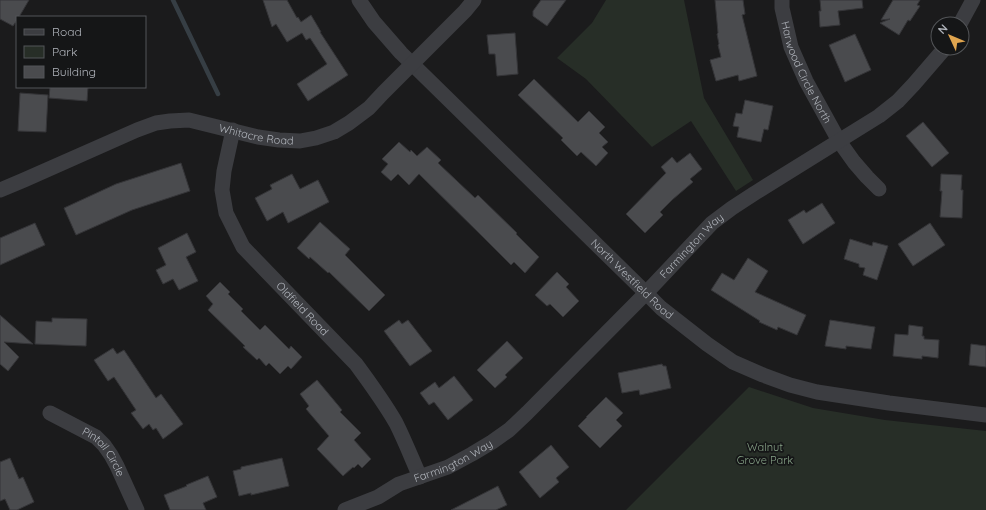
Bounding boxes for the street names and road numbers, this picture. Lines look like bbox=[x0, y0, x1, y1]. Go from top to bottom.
street label: Harwood Circle North bbox=[778, 20, 835, 126]
street label: Whitacre Road bbox=[217, 121, 294, 148]
street label: Farmington Way bbox=[657, 210, 726, 281]
street label: North Westfield Road bbox=[588, 236, 676, 322]
street label: Oldfield Road bbox=[273, 279, 332, 338]
street label: Pintail Circle bbox=[80, 424, 128, 479]
street label: Farmington Way bbox=[412, 436, 495, 485]

